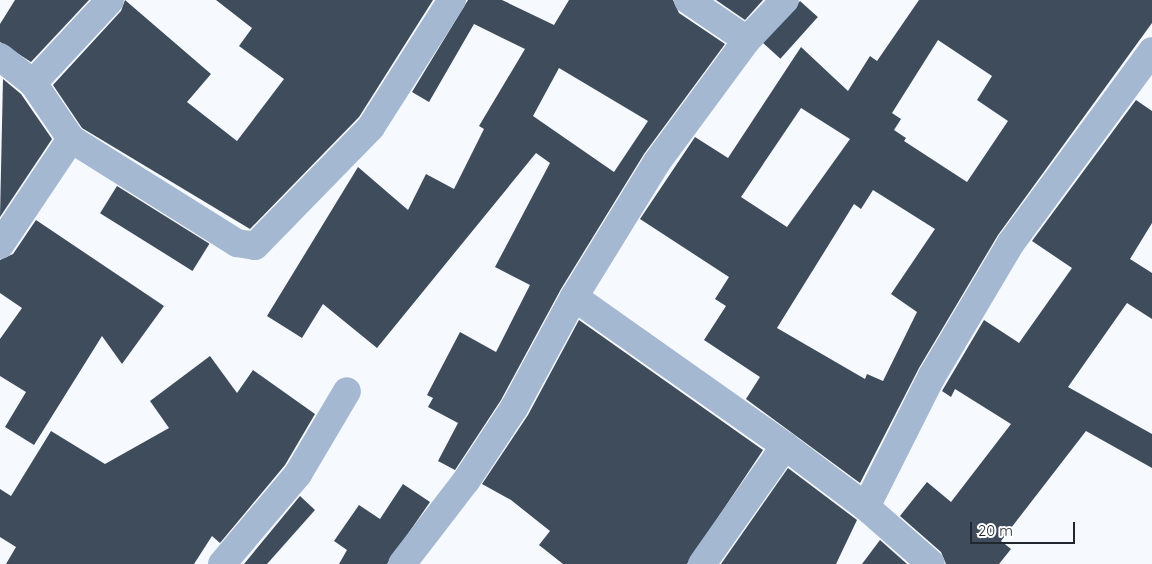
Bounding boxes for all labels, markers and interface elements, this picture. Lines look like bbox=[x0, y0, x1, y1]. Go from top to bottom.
scale bar bbox=[972, 512, 1077, 544]
text: 20 m bbox=[978, 521, 1013, 540]

